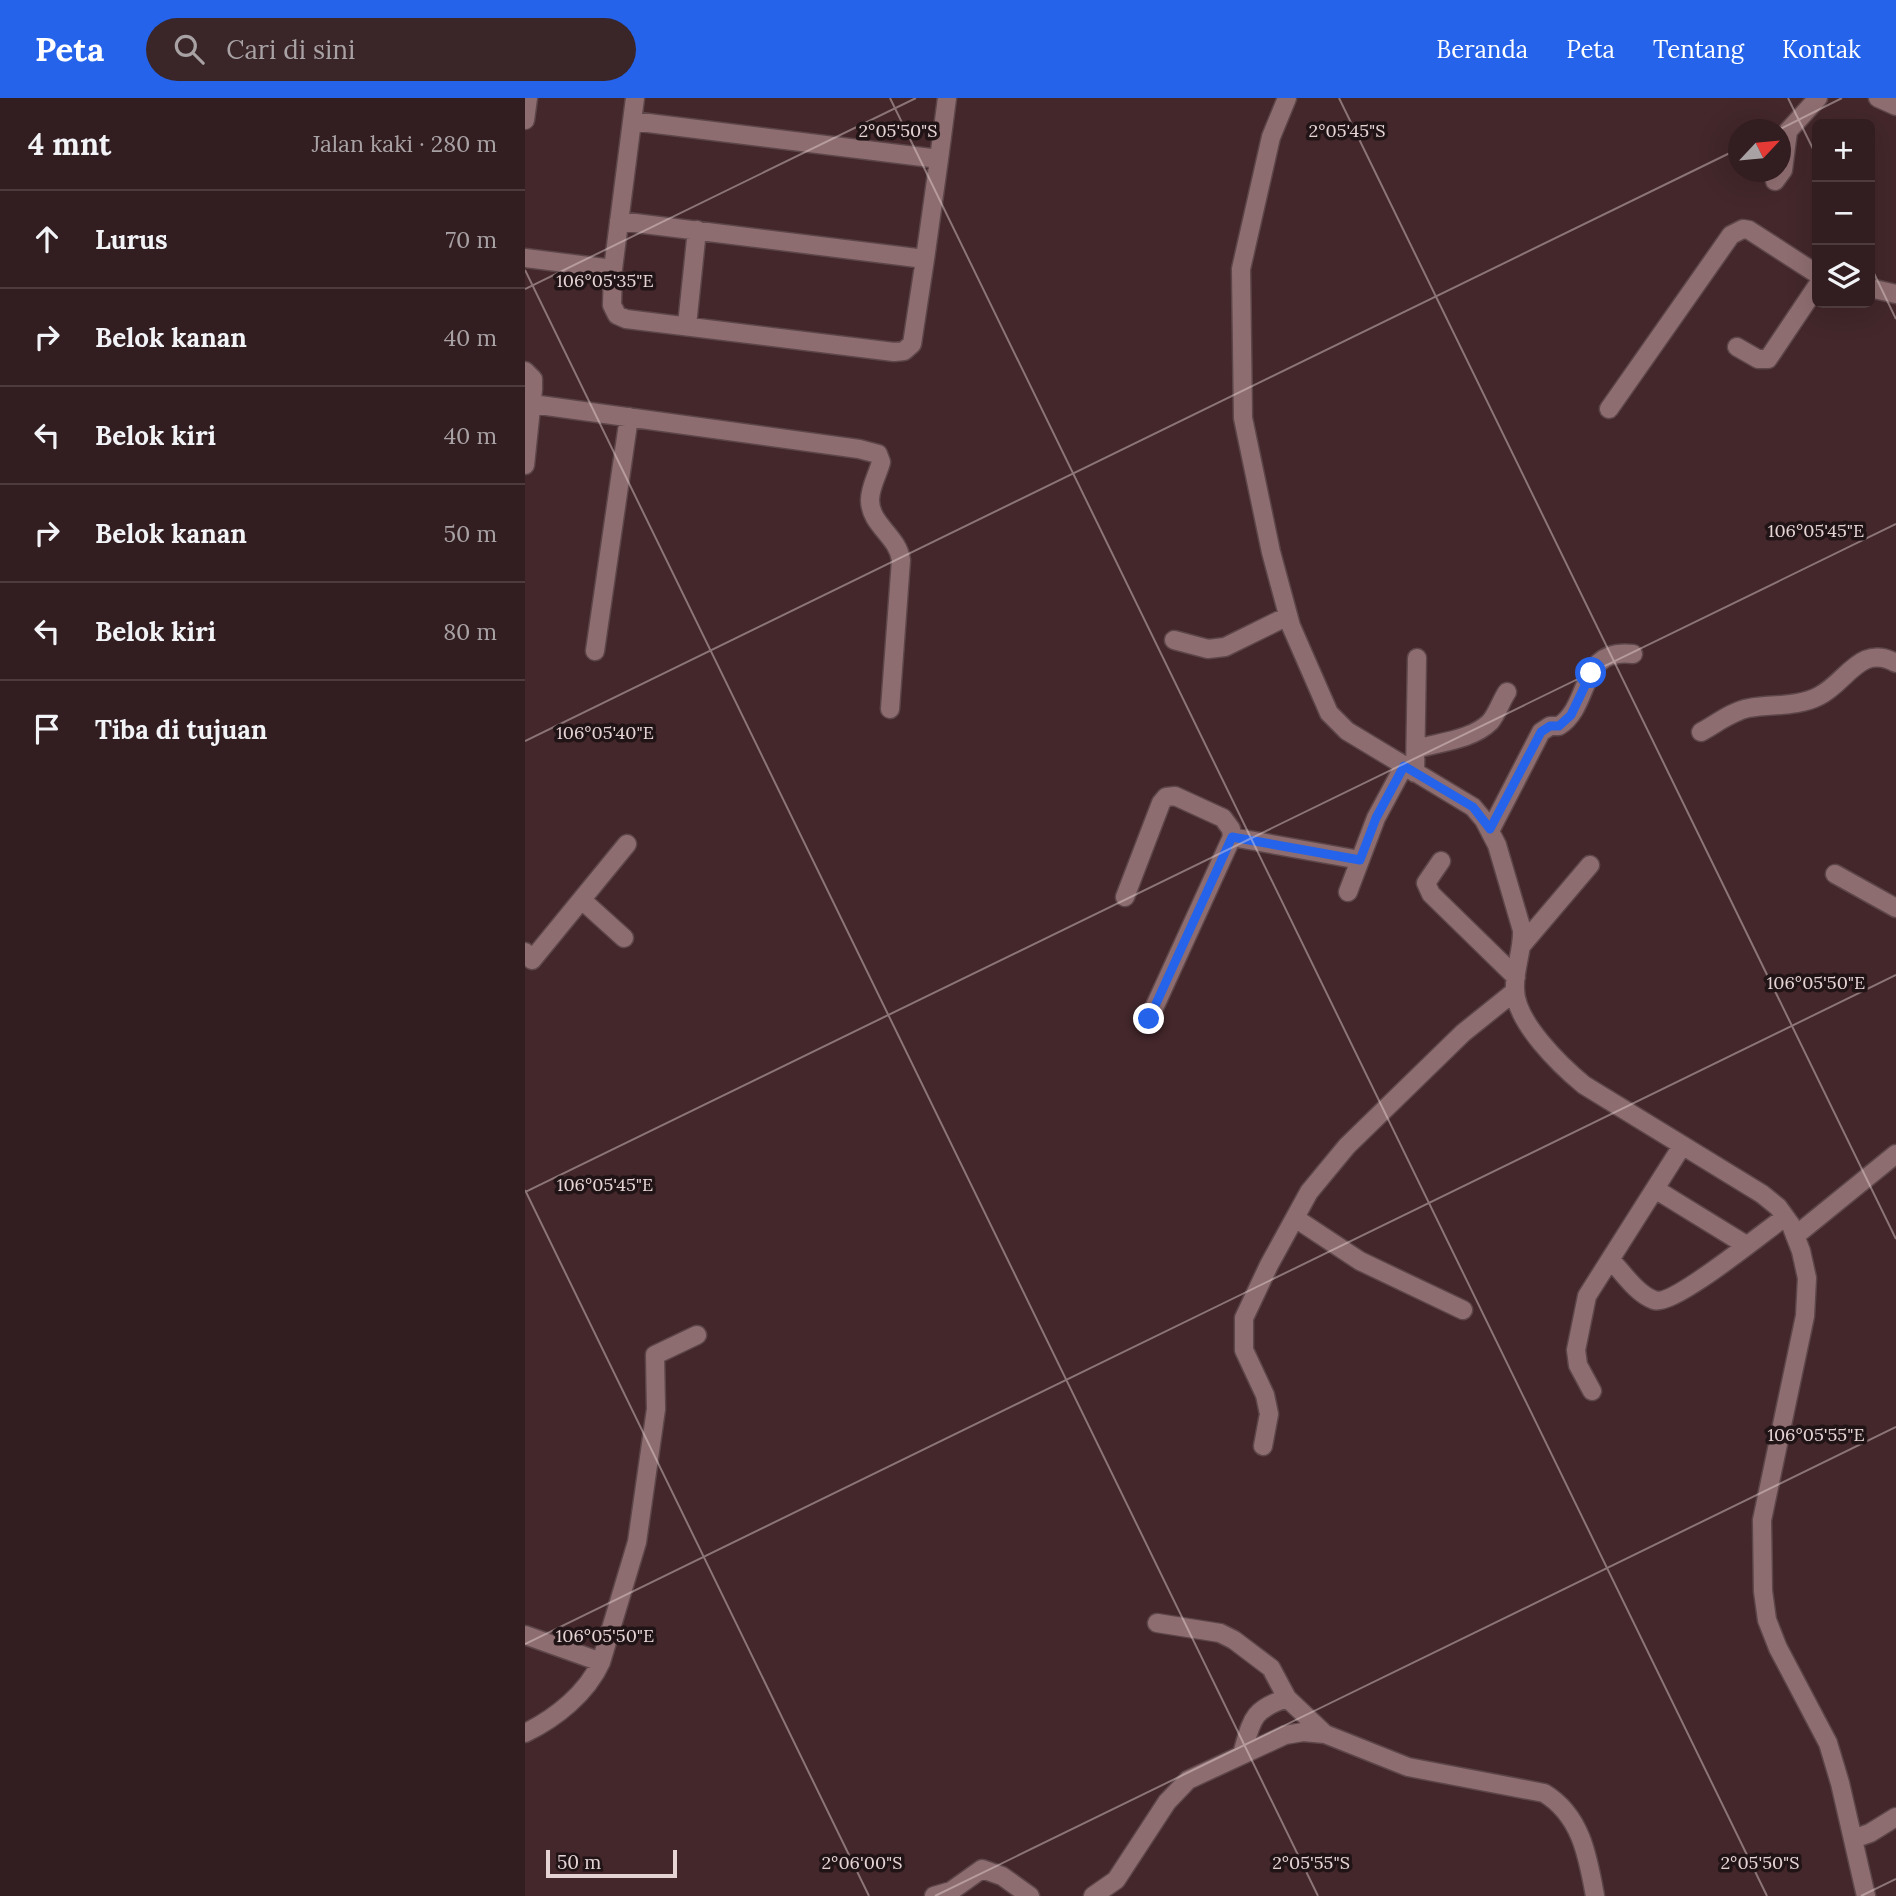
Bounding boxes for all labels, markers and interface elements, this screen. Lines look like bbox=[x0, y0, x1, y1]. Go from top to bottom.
search box bbox=[146, 18, 636, 81]
text: Peta bbox=[35, 28, 104, 70]
icon: search bbox=[170, 30, 208, 68]
text: Cari di sini bbox=[226, 33, 355, 66]
text: Beranda bbox=[1436, 34, 1528, 65]
text: Peta bbox=[1566, 34, 1615, 65]
text: Tentang bbox=[1653, 34, 1744, 65]
text: Kontak bbox=[1782, 34, 1861, 65]
text: 2°05'50"S bbox=[858, 119, 938, 142]
text: 2°05'45"S bbox=[1309, 119, 1385, 142]
north arrow bbox=[1728, 119, 1791, 182]
map controls bbox=[1812, 119, 1875, 308]
button: + bbox=[1812, 119, 1875, 182]
text: 4 mnt bbox=[28, 125, 111, 163]
text: Jalan kaki · 280 m bbox=[312, 129, 497, 158]
button: − bbox=[1812, 182, 1875, 245]
icon: ahead bbox=[28, 220, 66, 258]
text: Lurus bbox=[95, 223, 168, 256]
text: 70 m bbox=[446, 225, 497, 254]
button: layers bbox=[1812, 245, 1875, 308]
text: 106°05'35"E bbox=[556, 269, 654, 292]
icon: right bbox=[28, 318, 66, 356]
text: Belok kanan bbox=[95, 321, 247, 354]
text: 40 m bbox=[444, 323, 497, 352]
icon: left bbox=[28, 416, 66, 454]
text: Belok kiri bbox=[95, 419, 216, 452]
text: 40 m bbox=[444, 421, 497, 450]
icon: right bbox=[28, 514, 66, 552]
text: Belok kanan bbox=[95, 517, 247, 550]
text: 50 m bbox=[444, 519, 497, 548]
text: 106°05'45"E bbox=[1768, 519, 1864, 542]
icon: left bbox=[28, 612, 66, 650]
text: Belok kiri bbox=[95, 615, 216, 648]
text: 80 m bbox=[443, 617, 497, 646]
route start bbox=[1575, 657, 1606, 688]
icon: arrive bbox=[28, 710, 66, 748]
text: Tiba di tujuan bbox=[95, 713, 267, 746]
text: 106°05'40"E bbox=[556, 721, 654, 744]
text: 106°05'50"E bbox=[1767, 971, 1865, 994]
route end bbox=[1133, 1003, 1164, 1034]
text: 106°05'45"E bbox=[557, 1173, 653, 1196]
text: 106°05'55"E bbox=[1767, 1423, 1865, 1446]
text: 106°05'50"E bbox=[556, 1624, 654, 1647]
scale bar bbox=[546, 1847, 677, 1879]
text: 50 m bbox=[557, 1850, 601, 1874]
text: 2°06'00"S bbox=[821, 1851, 903, 1874]
text: 2°05'55"S bbox=[1272, 1851, 1350, 1874]
text: 2°05'50"S bbox=[1720, 1851, 1800, 1874]

